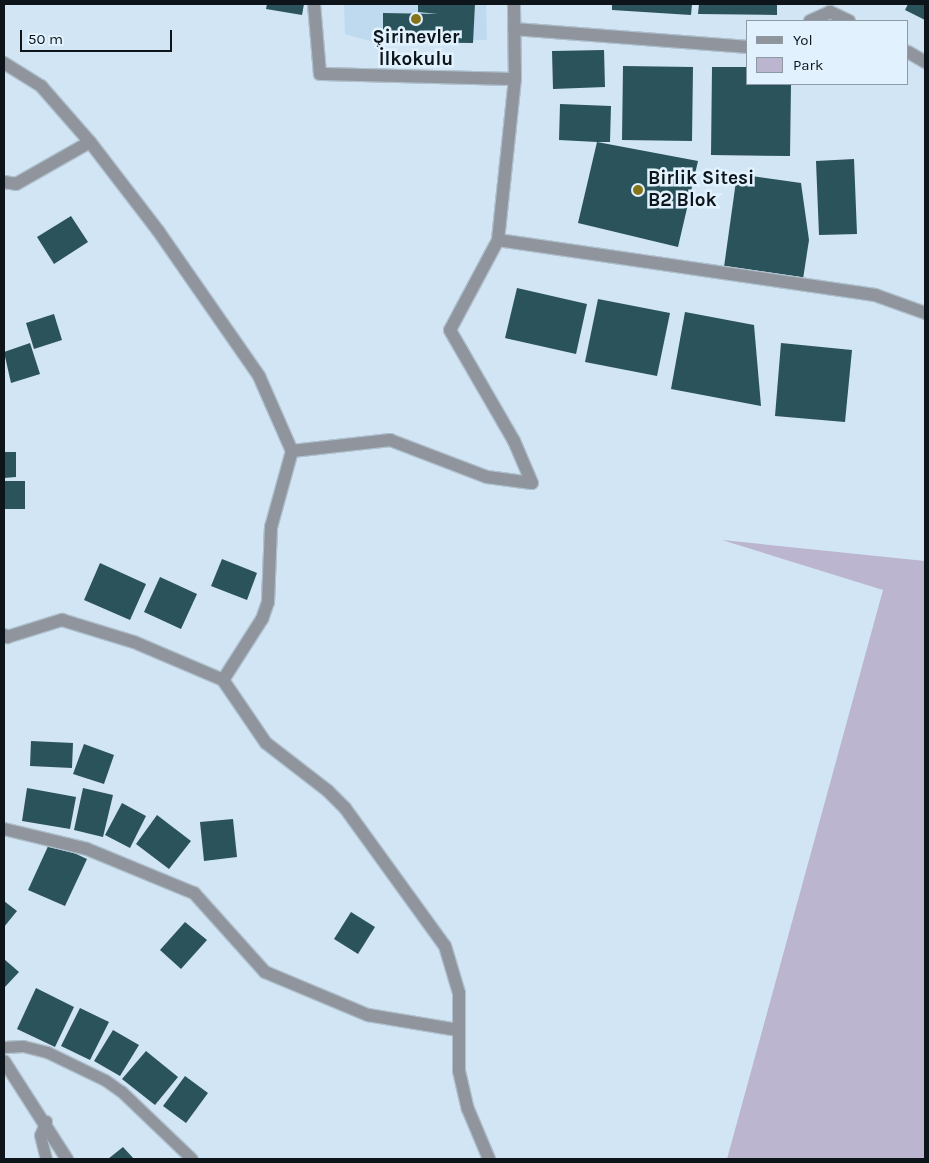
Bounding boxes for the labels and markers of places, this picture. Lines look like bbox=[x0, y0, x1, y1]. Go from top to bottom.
marker: Şirinevler İlkokulu bbox=[410, 13, 422, 25]
place label: Şirinevler İlkokulu bbox=[372, 27, 460, 71]
place label: Birlik Sitesi B2 Blok bbox=[648, 168, 754, 212]
marker: Birlik Sitesi B2 Blok bbox=[632, 184, 644, 196]

